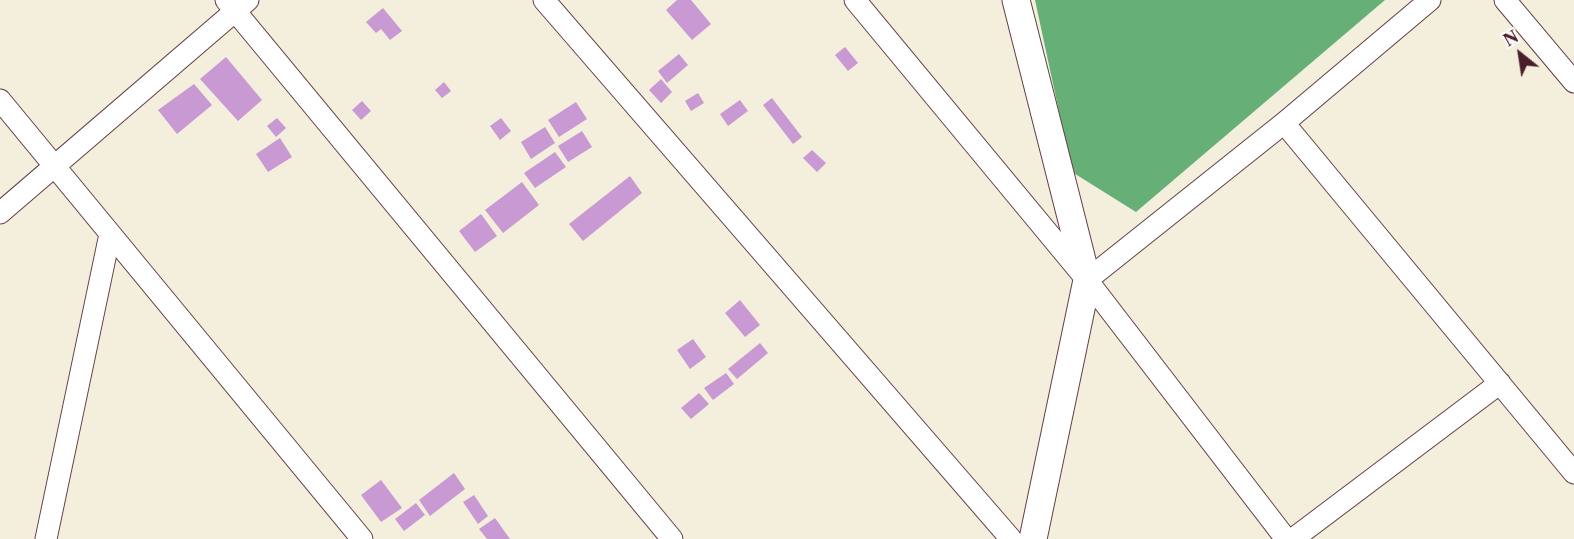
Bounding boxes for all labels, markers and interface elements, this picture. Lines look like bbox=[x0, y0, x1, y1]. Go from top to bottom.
north arrow bbox=[1490, 24, 1550, 84]
text: N bbox=[1500, 26, 1522, 51]

